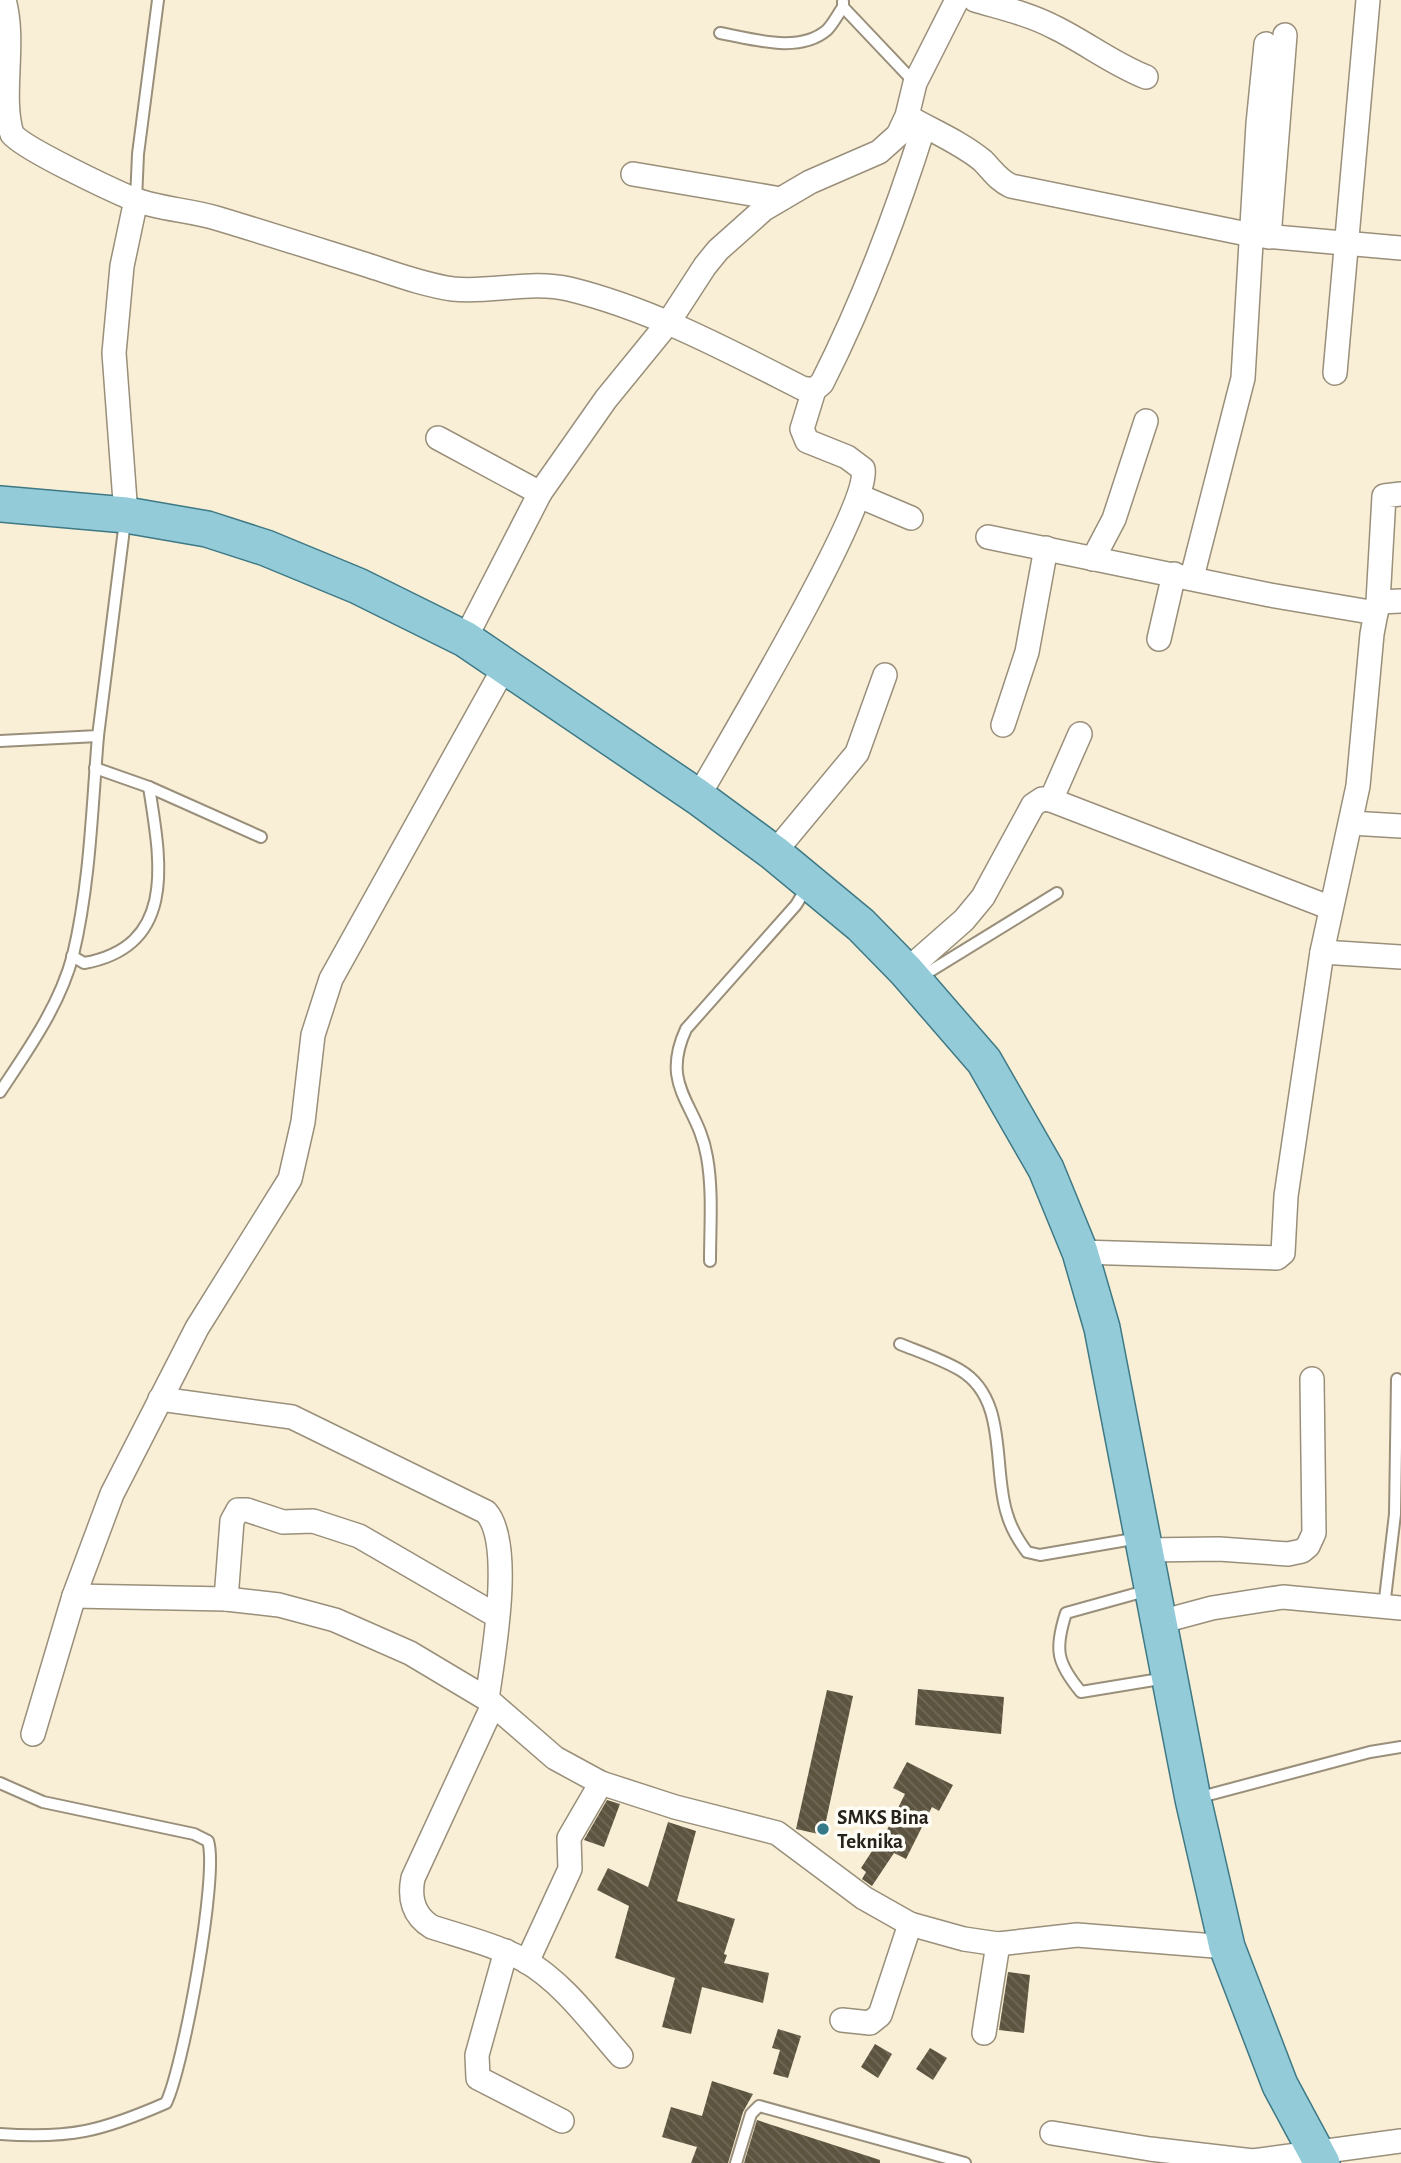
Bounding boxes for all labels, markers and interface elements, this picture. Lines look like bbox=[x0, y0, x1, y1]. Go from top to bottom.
place label: SMKS Bina Teknika bbox=[837, 1807, 929, 1852]
marker: SMKS Bina Teknika bbox=[815, 1821, 831, 1837]

